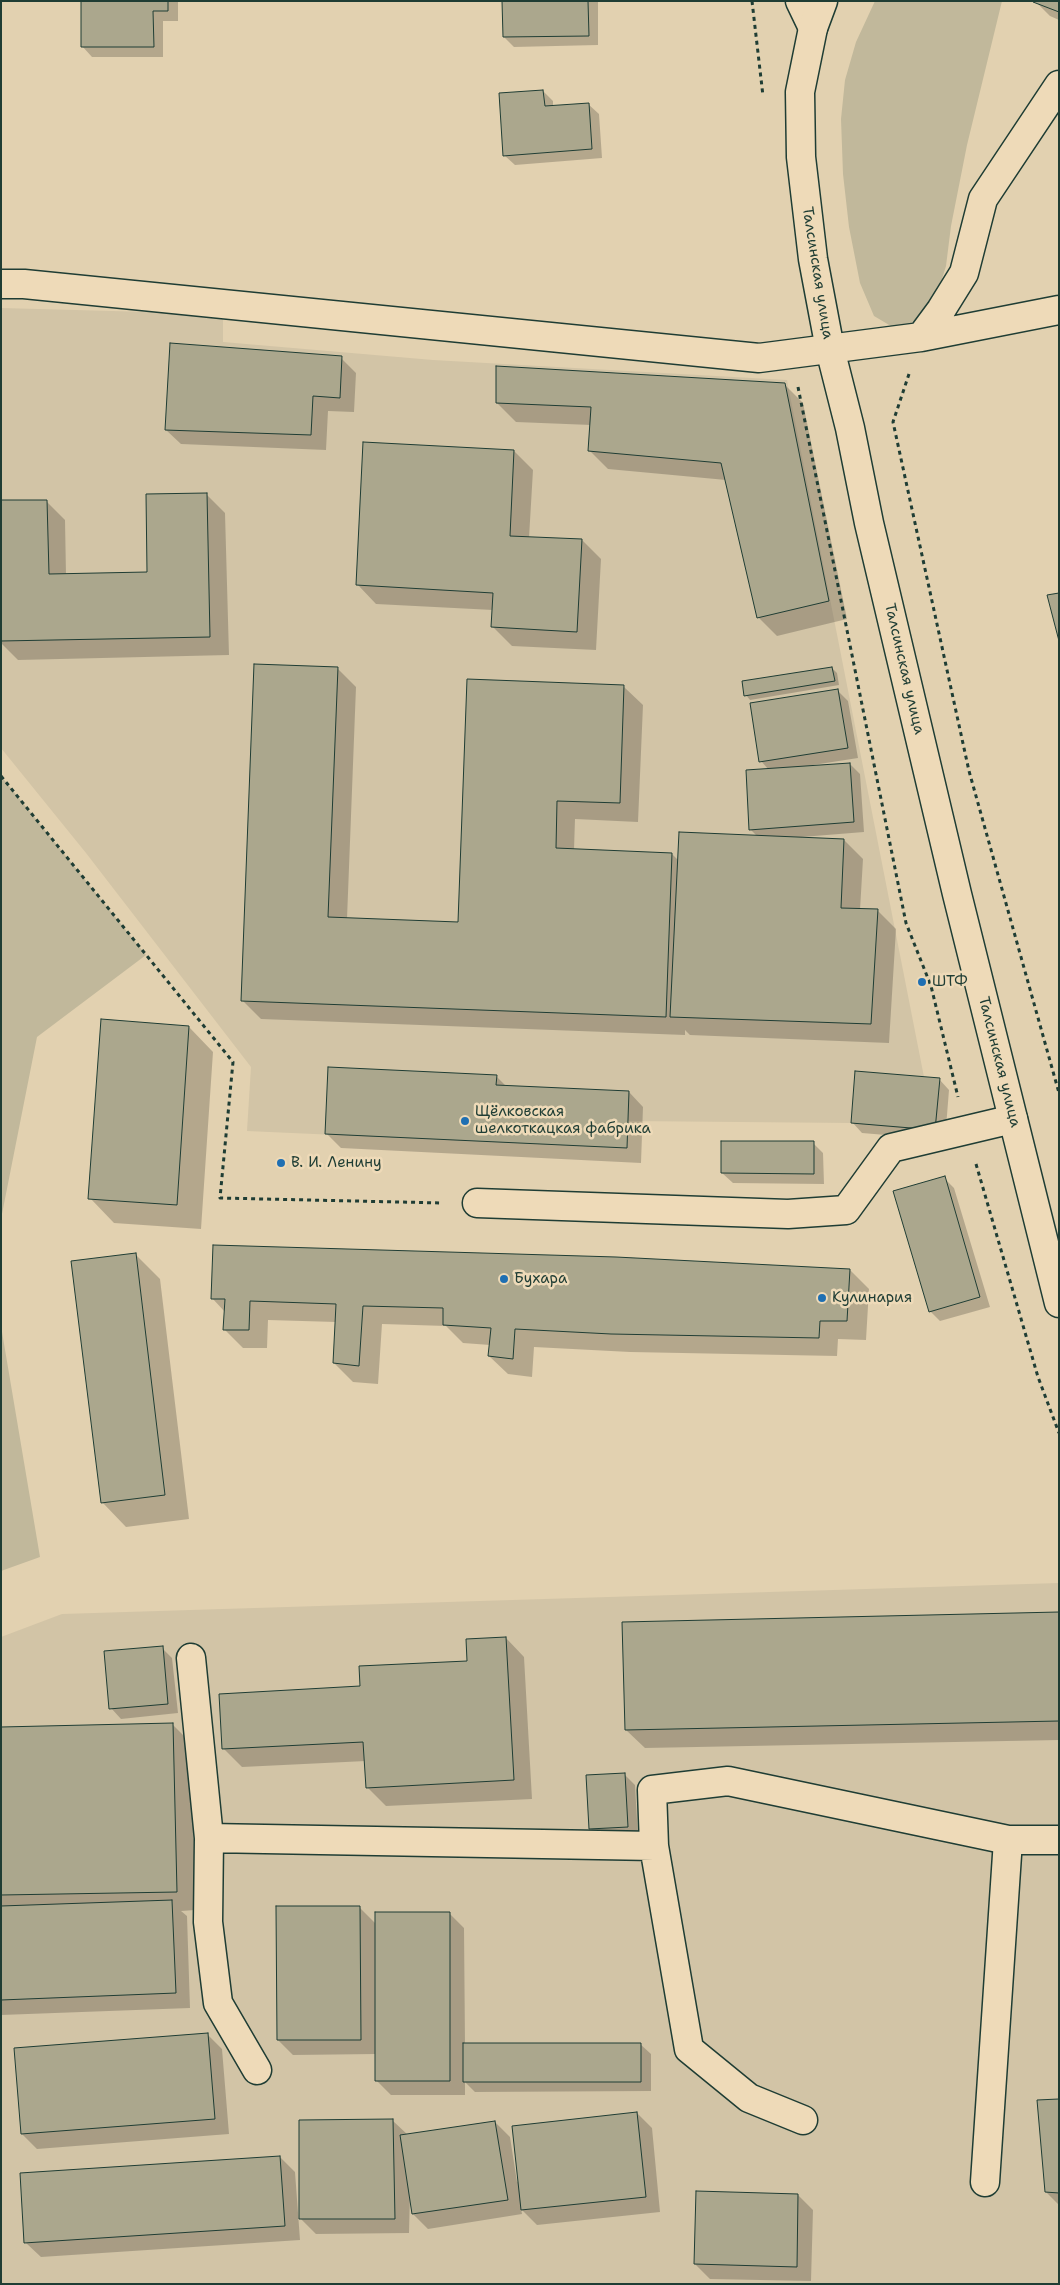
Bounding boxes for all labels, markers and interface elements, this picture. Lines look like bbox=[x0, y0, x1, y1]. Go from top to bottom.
street label: Талсинская улица bbox=[798, 205, 836, 341]
street label: Талсинская улица bbox=[880, 602, 928, 736]
place label: ШТФ bbox=[932, 973, 967, 991]
marker: ШТФ bbox=[916, 976, 928, 988]
street label: Талсинская улица bbox=[974, 995, 1024, 1129]
place label: Щёлковская шелкоткацкая фабрика bbox=[475, 1103, 651, 1138]
marker: Щёлковская шелкоткацкая фабрика bbox=[459, 1115, 471, 1127]
place label: В. И. Ленину bbox=[291, 1154, 382, 1172]
marker: В. И. Ленину bbox=[275, 1157, 287, 1169]
place label: Бухара bbox=[514, 1270, 567, 1288]
marker: Бухара bbox=[498, 1273, 510, 1285]
place label: Кулинария bbox=[832, 1289, 912, 1307]
marker: Кулинария bbox=[816, 1292, 828, 1304]

